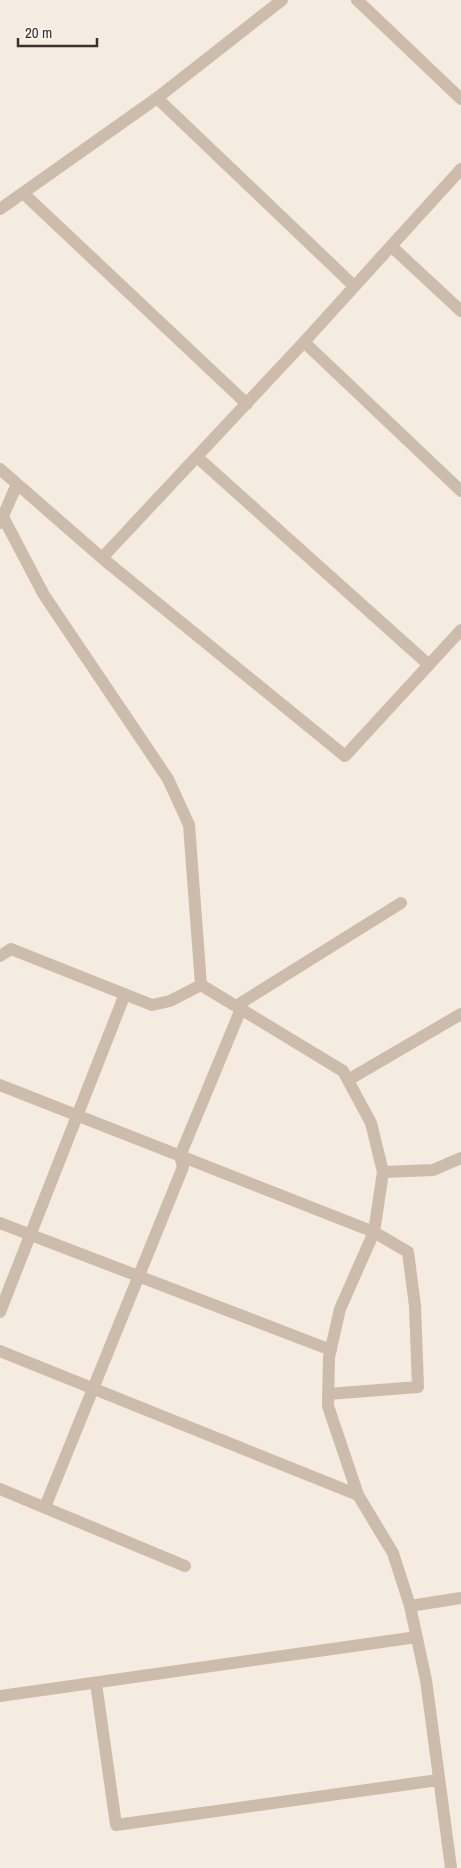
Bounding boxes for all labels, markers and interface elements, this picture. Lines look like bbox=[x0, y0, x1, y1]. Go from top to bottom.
scale bar bbox=[18, 15, 96, 47]
text: 20 m bbox=[25, 22, 52, 43]

